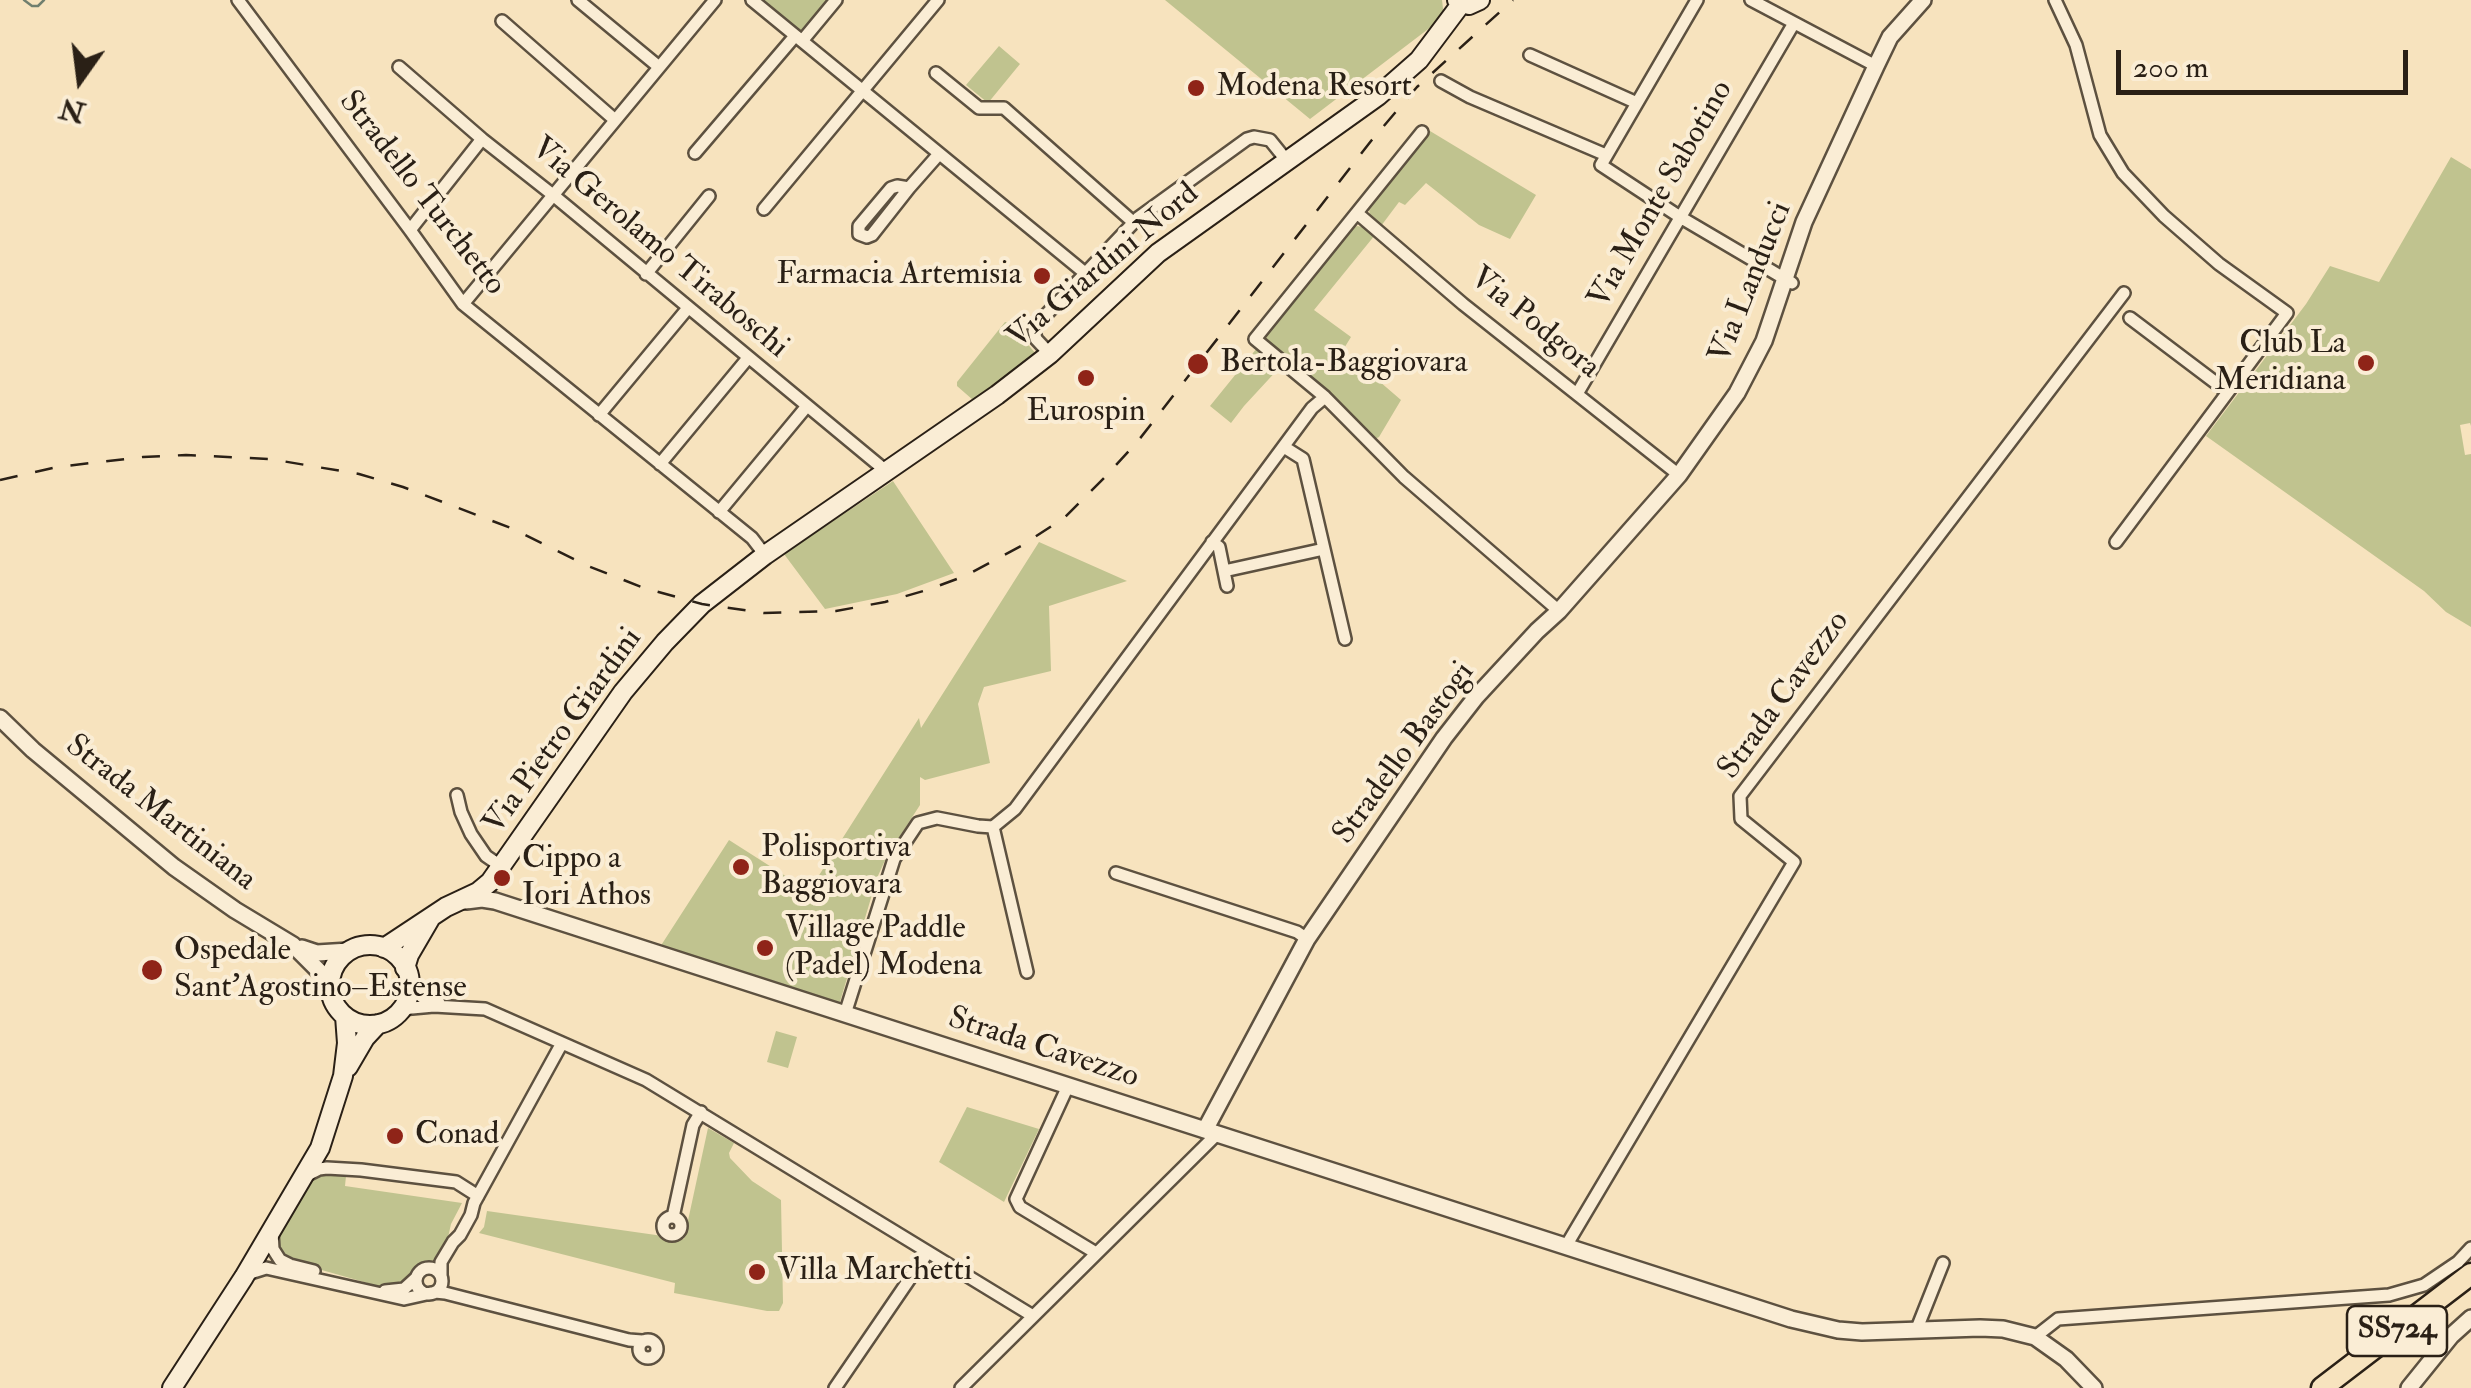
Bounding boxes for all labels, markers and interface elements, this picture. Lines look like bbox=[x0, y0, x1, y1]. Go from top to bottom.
north arrow bbox=[30, 30, 130, 130]
scale bar bbox=[2121, 30, 2414, 92]
text: 200 m bbox=[2133, 49, 2209, 86]
place label: Modena Resort bbox=[1216, 69, 1412, 107]
street label: Via Monte Sabotino bbox=[1581, 74, 1743, 316]
marker: Modena Resort bbox=[1185, 77, 1207, 99]
street label: Stradello Turchetto bbox=[329, 84, 513, 304]
text: N bbox=[56, 90, 89, 130]
street label: Via Gerolamo Tiraboschi bbox=[523, 130, 795, 368]
street label: Via Giardini Nord bbox=[1000, 176, 1208, 358]
street label: Via Landucci bbox=[1702, 197, 1802, 369]
place label: Farmacia Artemisia bbox=[776, 257, 1022, 295]
street label: Via Podgora bbox=[1461, 260, 1607, 388]
marker: Farmacia Artemisia bbox=[1031, 265, 1053, 287]
place label: Club La Meridiana bbox=[2215, 326, 2346, 401]
place label: Bertola-Baggiovara bbox=[1220, 345, 1468, 383]
marker: Bertola-Baggiovara bbox=[1185, 351, 1211, 377]
marker: Club La Meridiana bbox=[2355, 352, 2377, 374]
marker: Eurospin bbox=[1075, 367, 1097, 389]
place label: Eurospin bbox=[1027, 394, 1145, 432]
street label: Strada Cavezzo bbox=[1711, 605, 1859, 787]
street label: Via Pietro Giardini bbox=[476, 622, 652, 842]
street label: Stradello Bastogi bbox=[1326, 655, 1484, 853]
street label: Strada Martiniana bbox=[57, 728, 263, 900]
place label: Polisportiva Baggiovara bbox=[761, 830, 911, 905]
place label: Cippo a Iori Athos bbox=[522, 841, 651, 916]
marker: Polisportiva Baggiovara bbox=[730, 856, 752, 878]
marker: Cippo a Iori Athos bbox=[491, 867, 513, 889]
place label: Village Paddle (Padel) Modena bbox=[785, 911, 982, 986]
place label: Ospedale Sant’Agostino–Estense bbox=[174, 933, 467, 1008]
marker: Village Paddle (Padel) Modena bbox=[754, 937, 776, 959]
marker: Ospedale Sant’Agostino–Estense bbox=[139, 957, 165, 983]
street label: Strada Cavezzo bbox=[943, 1000, 1143, 1098]
place label: Conad bbox=[415, 1117, 499, 1155]
marker: Conad bbox=[384, 1125, 406, 1147]
place label: Villa Marchetti bbox=[777, 1253, 972, 1291]
marker: Villa Marchetti bbox=[746, 1261, 768, 1283]
road number: SS724 bbox=[2347, 1306, 2447, 1356]

